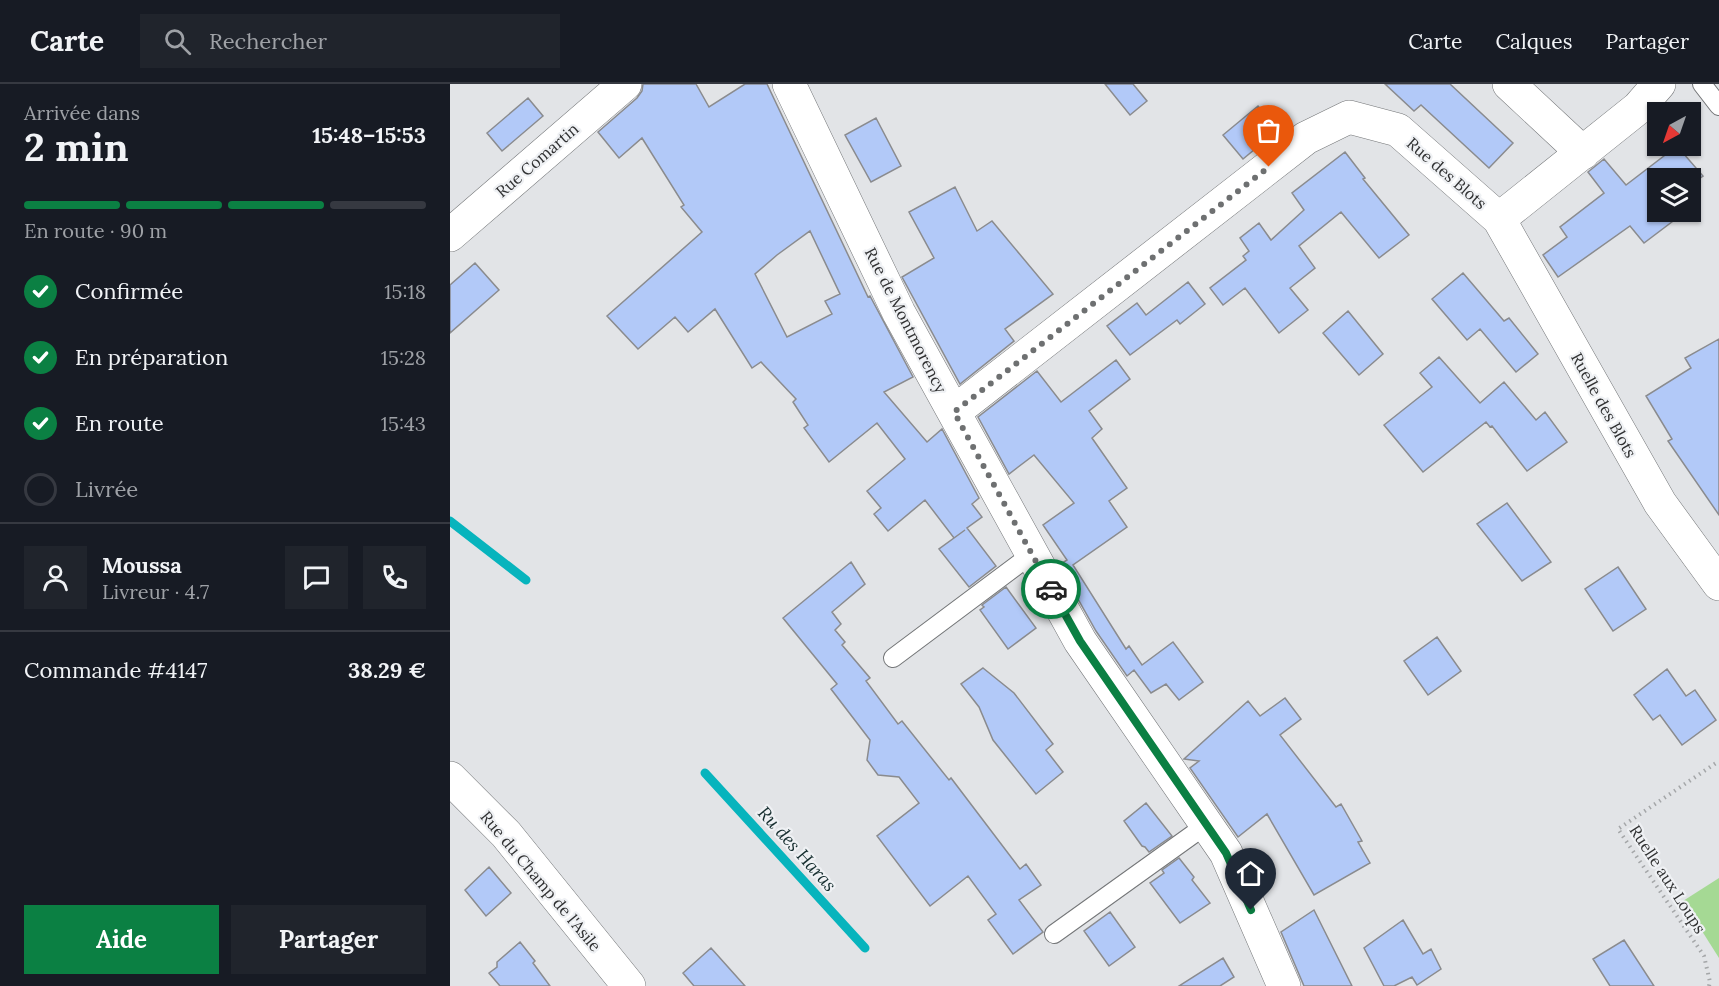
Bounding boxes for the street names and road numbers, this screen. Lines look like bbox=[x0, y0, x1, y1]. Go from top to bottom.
street label: Rue Comartin bbox=[492, 118, 583, 201]
street label: Rue des Blots bbox=[1403, 133, 1491, 213]
street label: Rue de Montmorency bbox=[861, 244, 952, 396]
street label: Ruelle des Blots bbox=[1567, 349, 1641, 461]
street label: Rue du Champ de l'Asile bbox=[476, 807, 606, 956]
street label: Ruelle aux Loups bbox=[1625, 821, 1711, 937]

